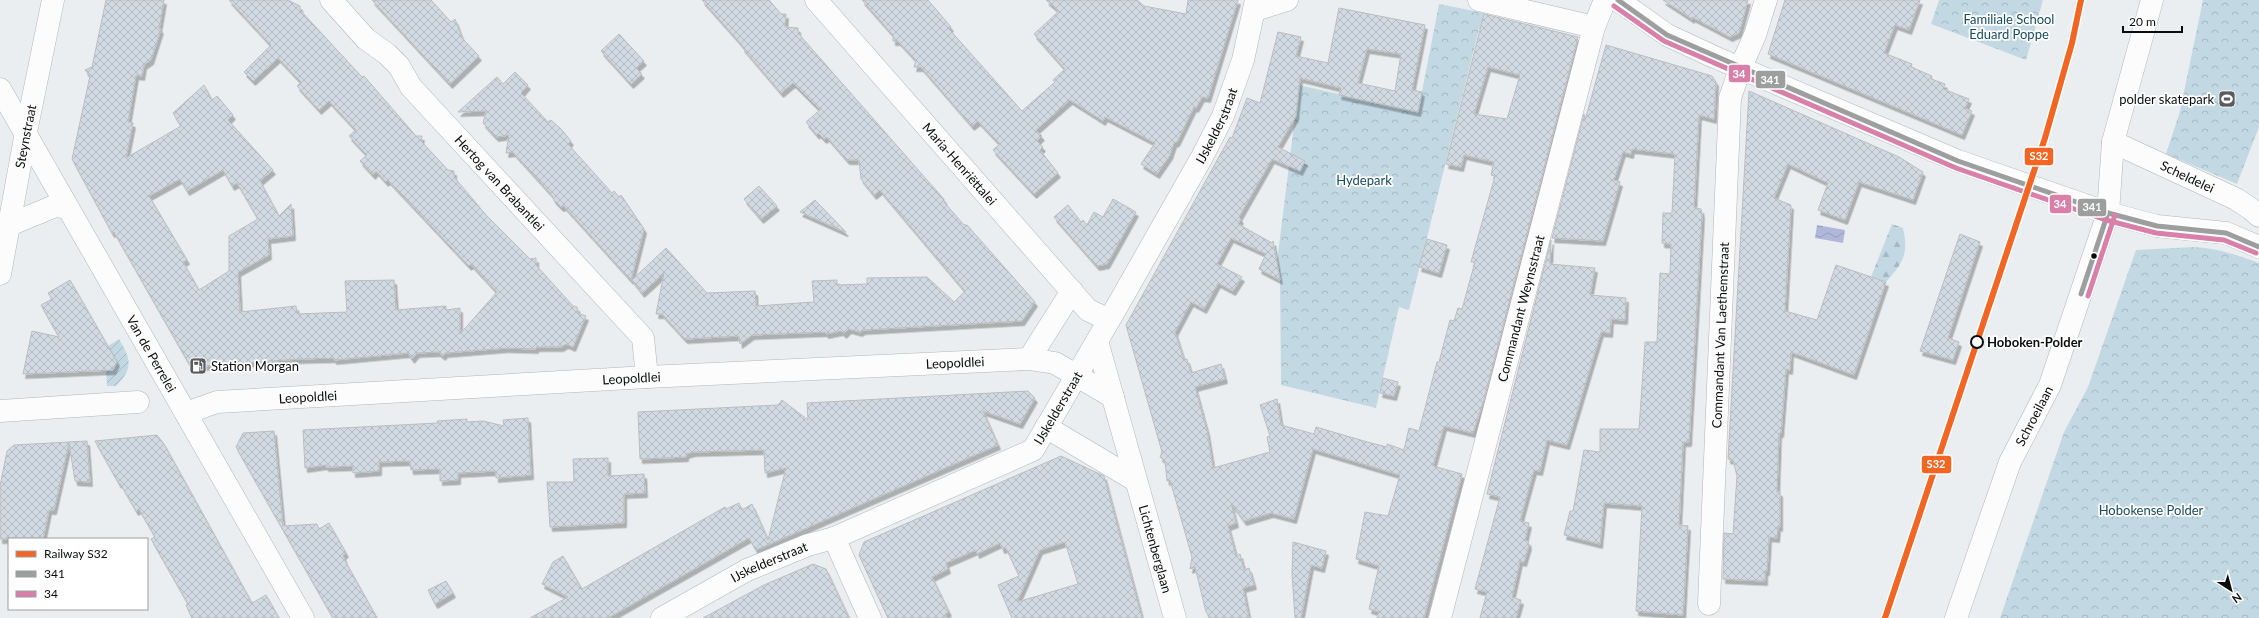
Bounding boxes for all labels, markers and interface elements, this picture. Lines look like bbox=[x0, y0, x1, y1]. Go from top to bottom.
scale bar bbox=[2123, 8, 2182, 34]
park label: Familiale School Eduard Poppe bbox=[1964, 11, 2054, 42]
text: 20 m bbox=[2129, 14, 2156, 29]
line badge: 34 bbox=[1728, 64, 1751, 83]
text: 34 bbox=[1733, 67, 1746, 80]
line badge: 341 bbox=[1755, 70, 1786, 89]
text: 341 bbox=[1760, 73, 1780, 86]
street label: IJskelderstraat bbox=[1192, 85, 1241, 166]
sports icon: polder skatepark bbox=[2217, 89, 2237, 109]
place label: polder skatepark bbox=[2119, 91, 2214, 107]
street label: Steynstraat bbox=[12, 103, 39, 169]
street label: Maria-Henriëttalei bbox=[919, 119, 1000, 208]
street label: Hertog van Brabantlei bbox=[451, 132, 548, 234]
line badge: S32 bbox=[2024, 147, 2054, 166]
text: S32 bbox=[2030, 149, 2048, 162]
street label: Scheldelei bbox=[2158, 157, 2217, 196]
park label: Hydepark bbox=[1336, 172, 1392, 188]
line badge: 34 bbox=[2049, 194, 2072, 214]
text: 34 bbox=[2054, 197, 2067, 210]
line badge: 341 bbox=[2077, 198, 2107, 217]
text: 341 bbox=[2082, 200, 2102, 213]
street label: Commandant Weynsstraat bbox=[1494, 233, 1548, 384]
street label: Commandant Van Laethemstraat bbox=[1708, 241, 1732, 429]
unlabelled marker bbox=[2089, 251, 2099, 261]
street label: Van de Perrelei bbox=[123, 312, 180, 395]
place label: Hoboken-Polder bbox=[1987, 334, 2083, 350]
marker: Hoboken-Polder bbox=[1970, 335, 1984, 349]
street label: Leopoldlei bbox=[925, 353, 985, 372]
fuel station icon: Station Morgan bbox=[188, 356, 208, 376]
place label: Station Morgan bbox=[211, 358, 299, 374]
street label: Leopoldlei bbox=[602, 368, 661, 388]
street label: IJskelderstraat bbox=[1030, 368, 1086, 447]
street label: Schroeilaan bbox=[2012, 383, 2056, 449]
street label: Leopoldlei bbox=[278, 387, 338, 406]
line badge: S32 bbox=[1921, 455, 1952, 474]
text: S32 bbox=[1927, 457, 1945, 470]
park label: Hobokense Polder bbox=[2099, 502, 2204, 518]
street label: Lichtenberglaan bbox=[1136, 503, 1176, 595]
legend bbox=[8, 538, 148, 610]
street label: IJskelderstraat bbox=[728, 538, 810, 586]
text: Railway S32 bbox=[44, 546, 108, 561]
text: 341 bbox=[44, 566, 65, 581]
north arrow bbox=[2211, 570, 2251, 610]
text: 34 bbox=[44, 586, 58, 601]
text: N bbox=[2230, 591, 2244, 606]

